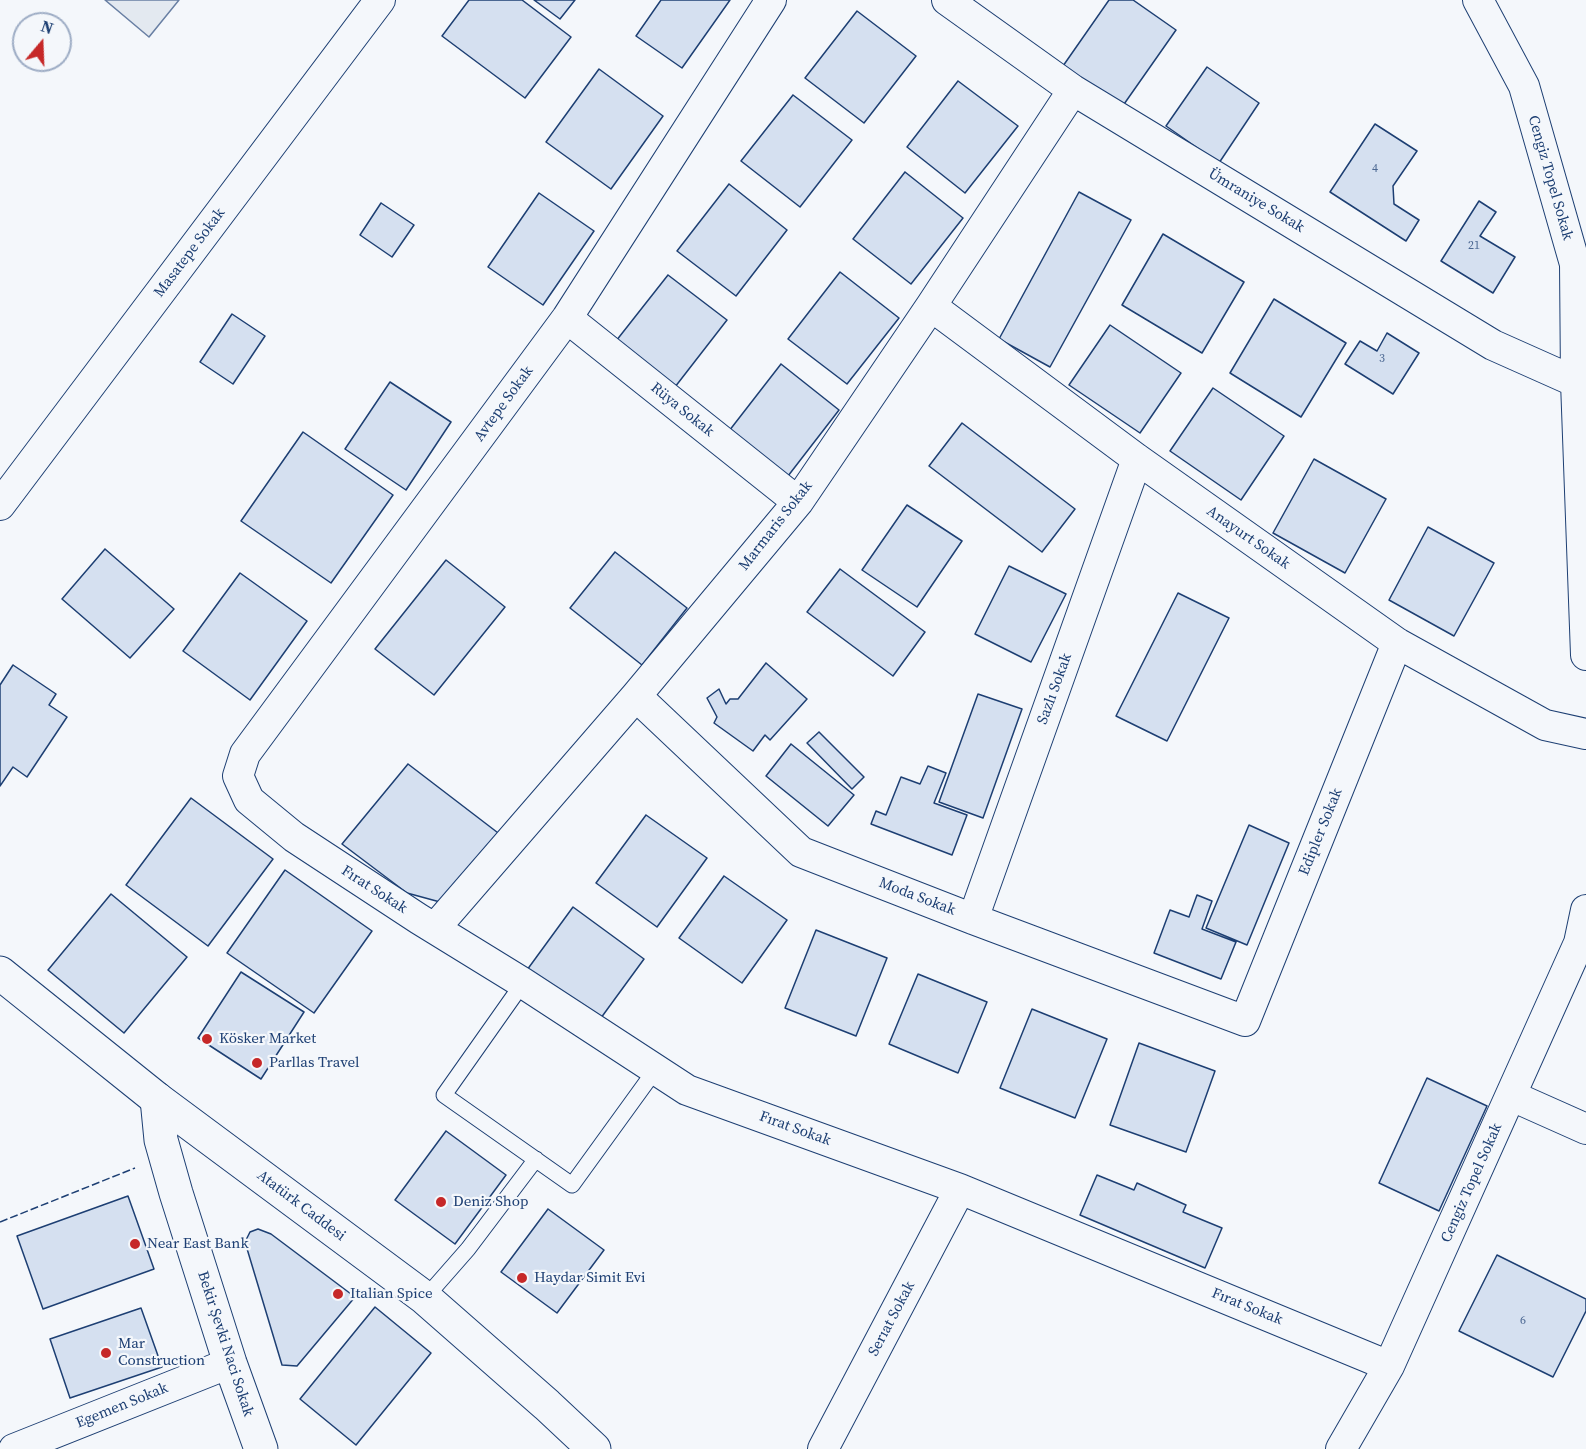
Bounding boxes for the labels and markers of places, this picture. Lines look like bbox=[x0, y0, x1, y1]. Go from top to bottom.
place label: Kösker Market bbox=[219, 1030, 316, 1048]
marker: Kösker Market bbox=[200, 1032, 214, 1046]
place label: Parllas Travel bbox=[269, 1054, 359, 1072]
marker: Parllas Travel bbox=[250, 1056, 264, 1070]
place label: Deniz Shop bbox=[453, 1193, 529, 1211]
marker: Deniz Shop bbox=[434, 1195, 448, 1209]
place label: Near East Bank bbox=[147, 1235, 249, 1253]
marker: Near East Bank bbox=[128, 1237, 142, 1251]
place label: Haydar Simit Evi bbox=[534, 1269, 645, 1287]
marker: Haydar Simit Evi bbox=[515, 1271, 529, 1285]
place label: Italian Spice bbox=[350, 1285, 433, 1303]
marker: Italian Spice bbox=[331, 1287, 345, 1301]
place label: Mar Construction bbox=[118, 1335, 205, 1370]
marker: Mar Construction bbox=[99, 1346, 113, 1360]

